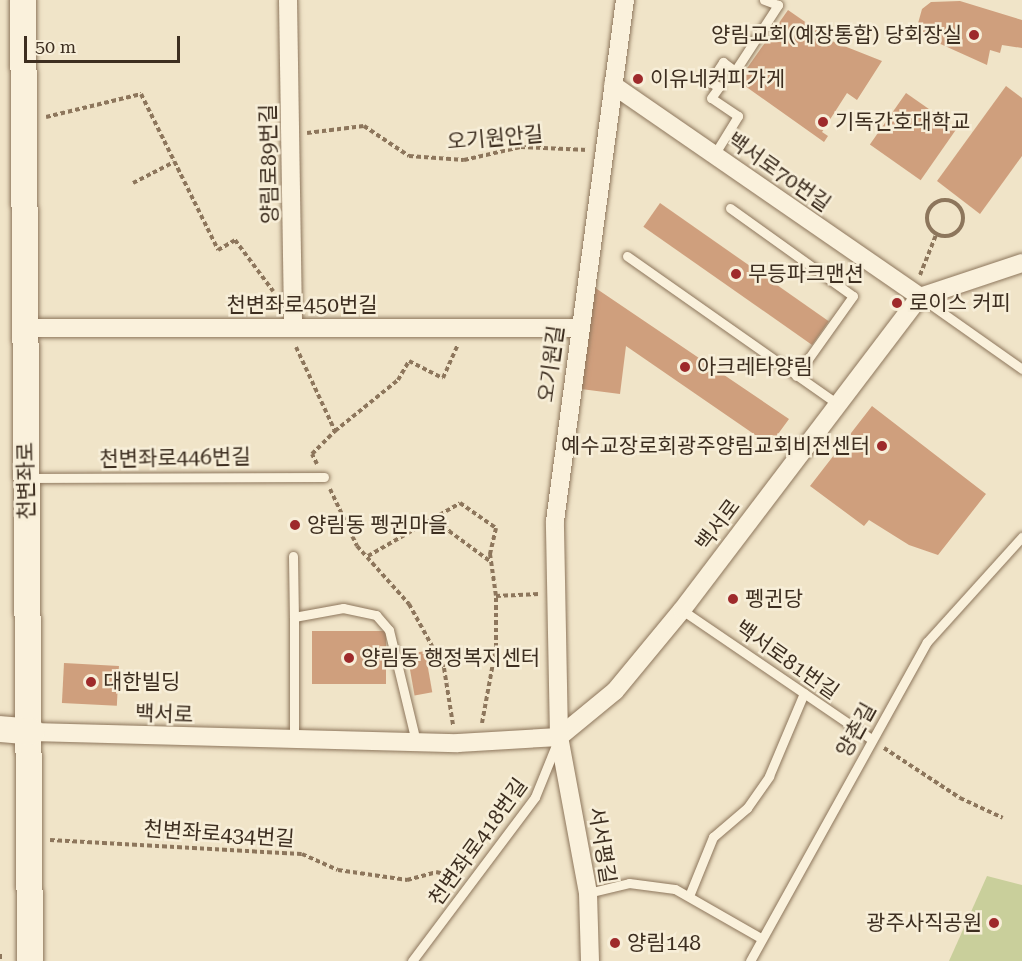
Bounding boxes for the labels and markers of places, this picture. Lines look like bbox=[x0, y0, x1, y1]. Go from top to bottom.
place label: 양림교회(예장통합) 당회장실 bbox=[711, 22, 962, 48]
marker: 양림교회(예장통합) 당회장실 bbox=[967, 28, 981, 42]
place label: 이유네커피가게 bbox=[650, 66, 785, 92]
marker: 이유네커피가게 bbox=[631, 72, 645, 86]
place label: 기독간호대학교 bbox=[835, 109, 970, 135]
marker: 기독간호대학교 bbox=[816, 115, 830, 129]
place label: 무등파크맨션 bbox=[748, 261, 864, 287]
marker: 무등파크맨션 bbox=[729, 267, 743, 281]
place label: 로이스 커피 bbox=[909, 290, 1011, 316]
marker: 로이스 커피 bbox=[890, 296, 904, 310]
place label: 아크레타양림 bbox=[697, 354, 813, 380]
marker: 아크레타양림 bbox=[678, 360, 692, 374]
place label: 예수교장로회광주양림교회비전센터 bbox=[561, 433, 870, 459]
marker: 예수교장로회광주양림교회비전센터 bbox=[875, 439, 889, 453]
place label: 양림동 펭귄마을 bbox=[307, 512, 448, 538]
marker: 양림동 펭귄마을 bbox=[288, 518, 302, 532]
place label: 펭귄당 bbox=[745, 586, 803, 612]
marker: 펭귄당 bbox=[726, 592, 740, 606]
place label: 양림동 행정복지센터 bbox=[361, 645, 540, 671]
marker: 양림동 행정복지센터 bbox=[342, 651, 356, 665]
place label: 대한빌딩 bbox=[103, 669, 180, 695]
marker: 대한빌딩 bbox=[84, 675, 98, 689]
place label: 광주사직공원 bbox=[866, 910, 982, 936]
marker: 광주사직공원 bbox=[987, 916, 1001, 930]
place label: 양림148 bbox=[627, 930, 701, 956]
marker: 양림148 bbox=[608, 936, 622, 950]

